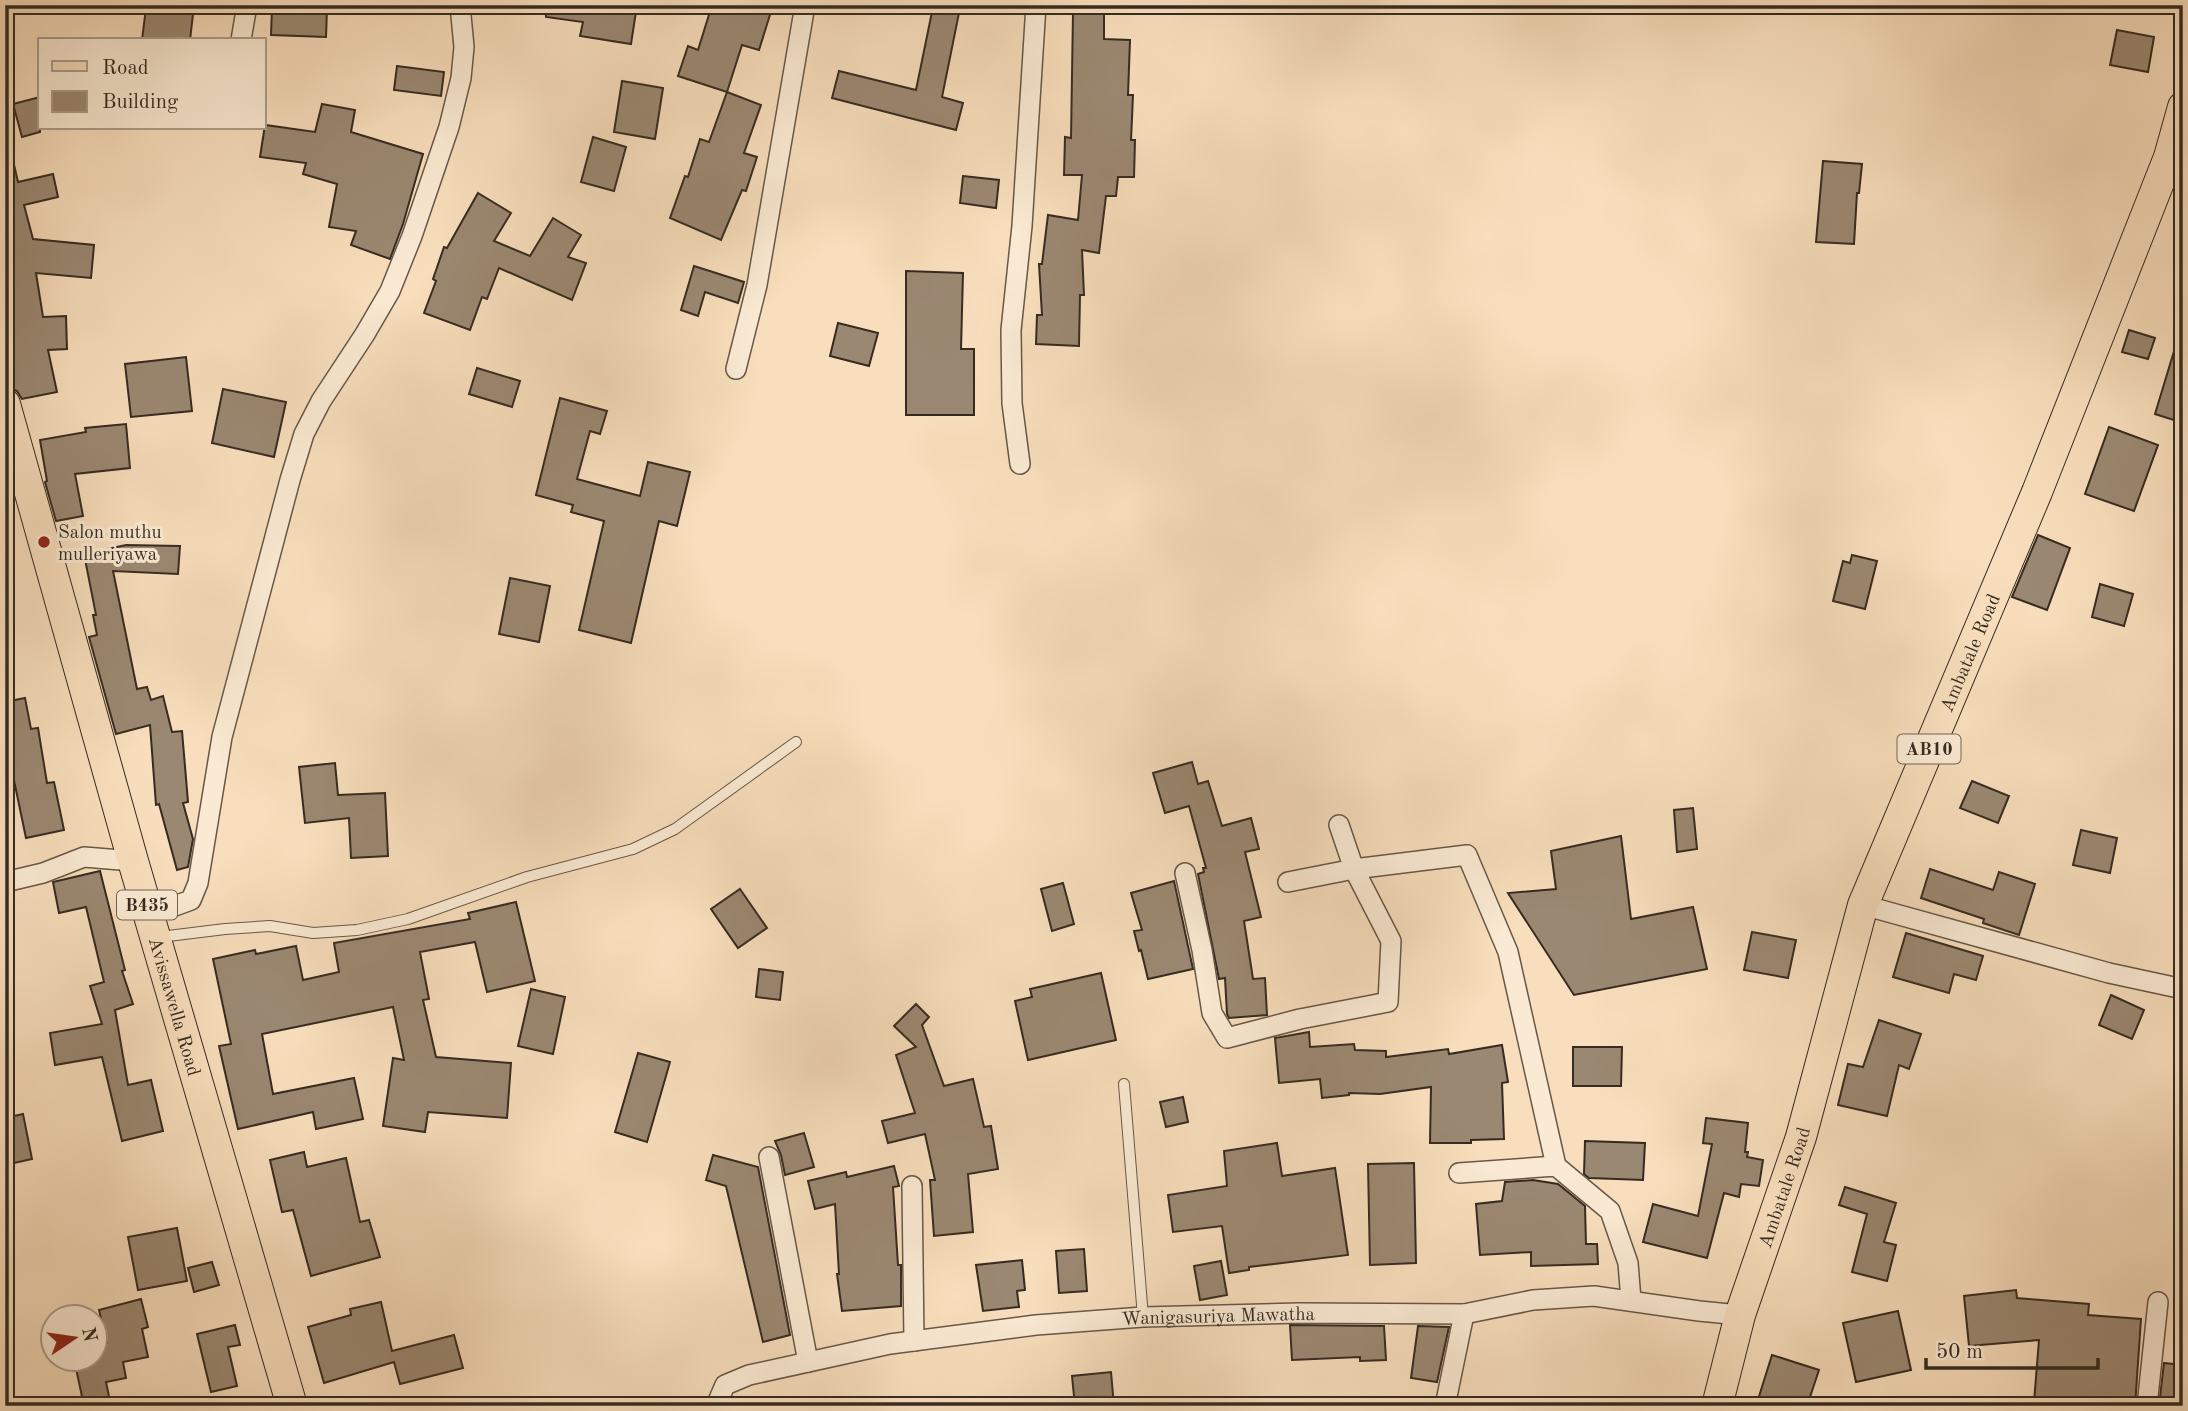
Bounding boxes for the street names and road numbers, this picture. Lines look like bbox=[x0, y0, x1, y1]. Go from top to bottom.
street label: Ambatale Road bbox=[1938, 592, 2005, 716]
road number: AB10 bbox=[1898, 734, 1960, 764]
road number: B435 bbox=[117, 890, 177, 920]
street label: Avissawella Road bbox=[144, 935, 202, 1079]
street label: Ambatale Road bbox=[1757, 1125, 1815, 1251]
street label: Wanigasuriya Mawatha bbox=[1121, 1306, 1316, 1331]

